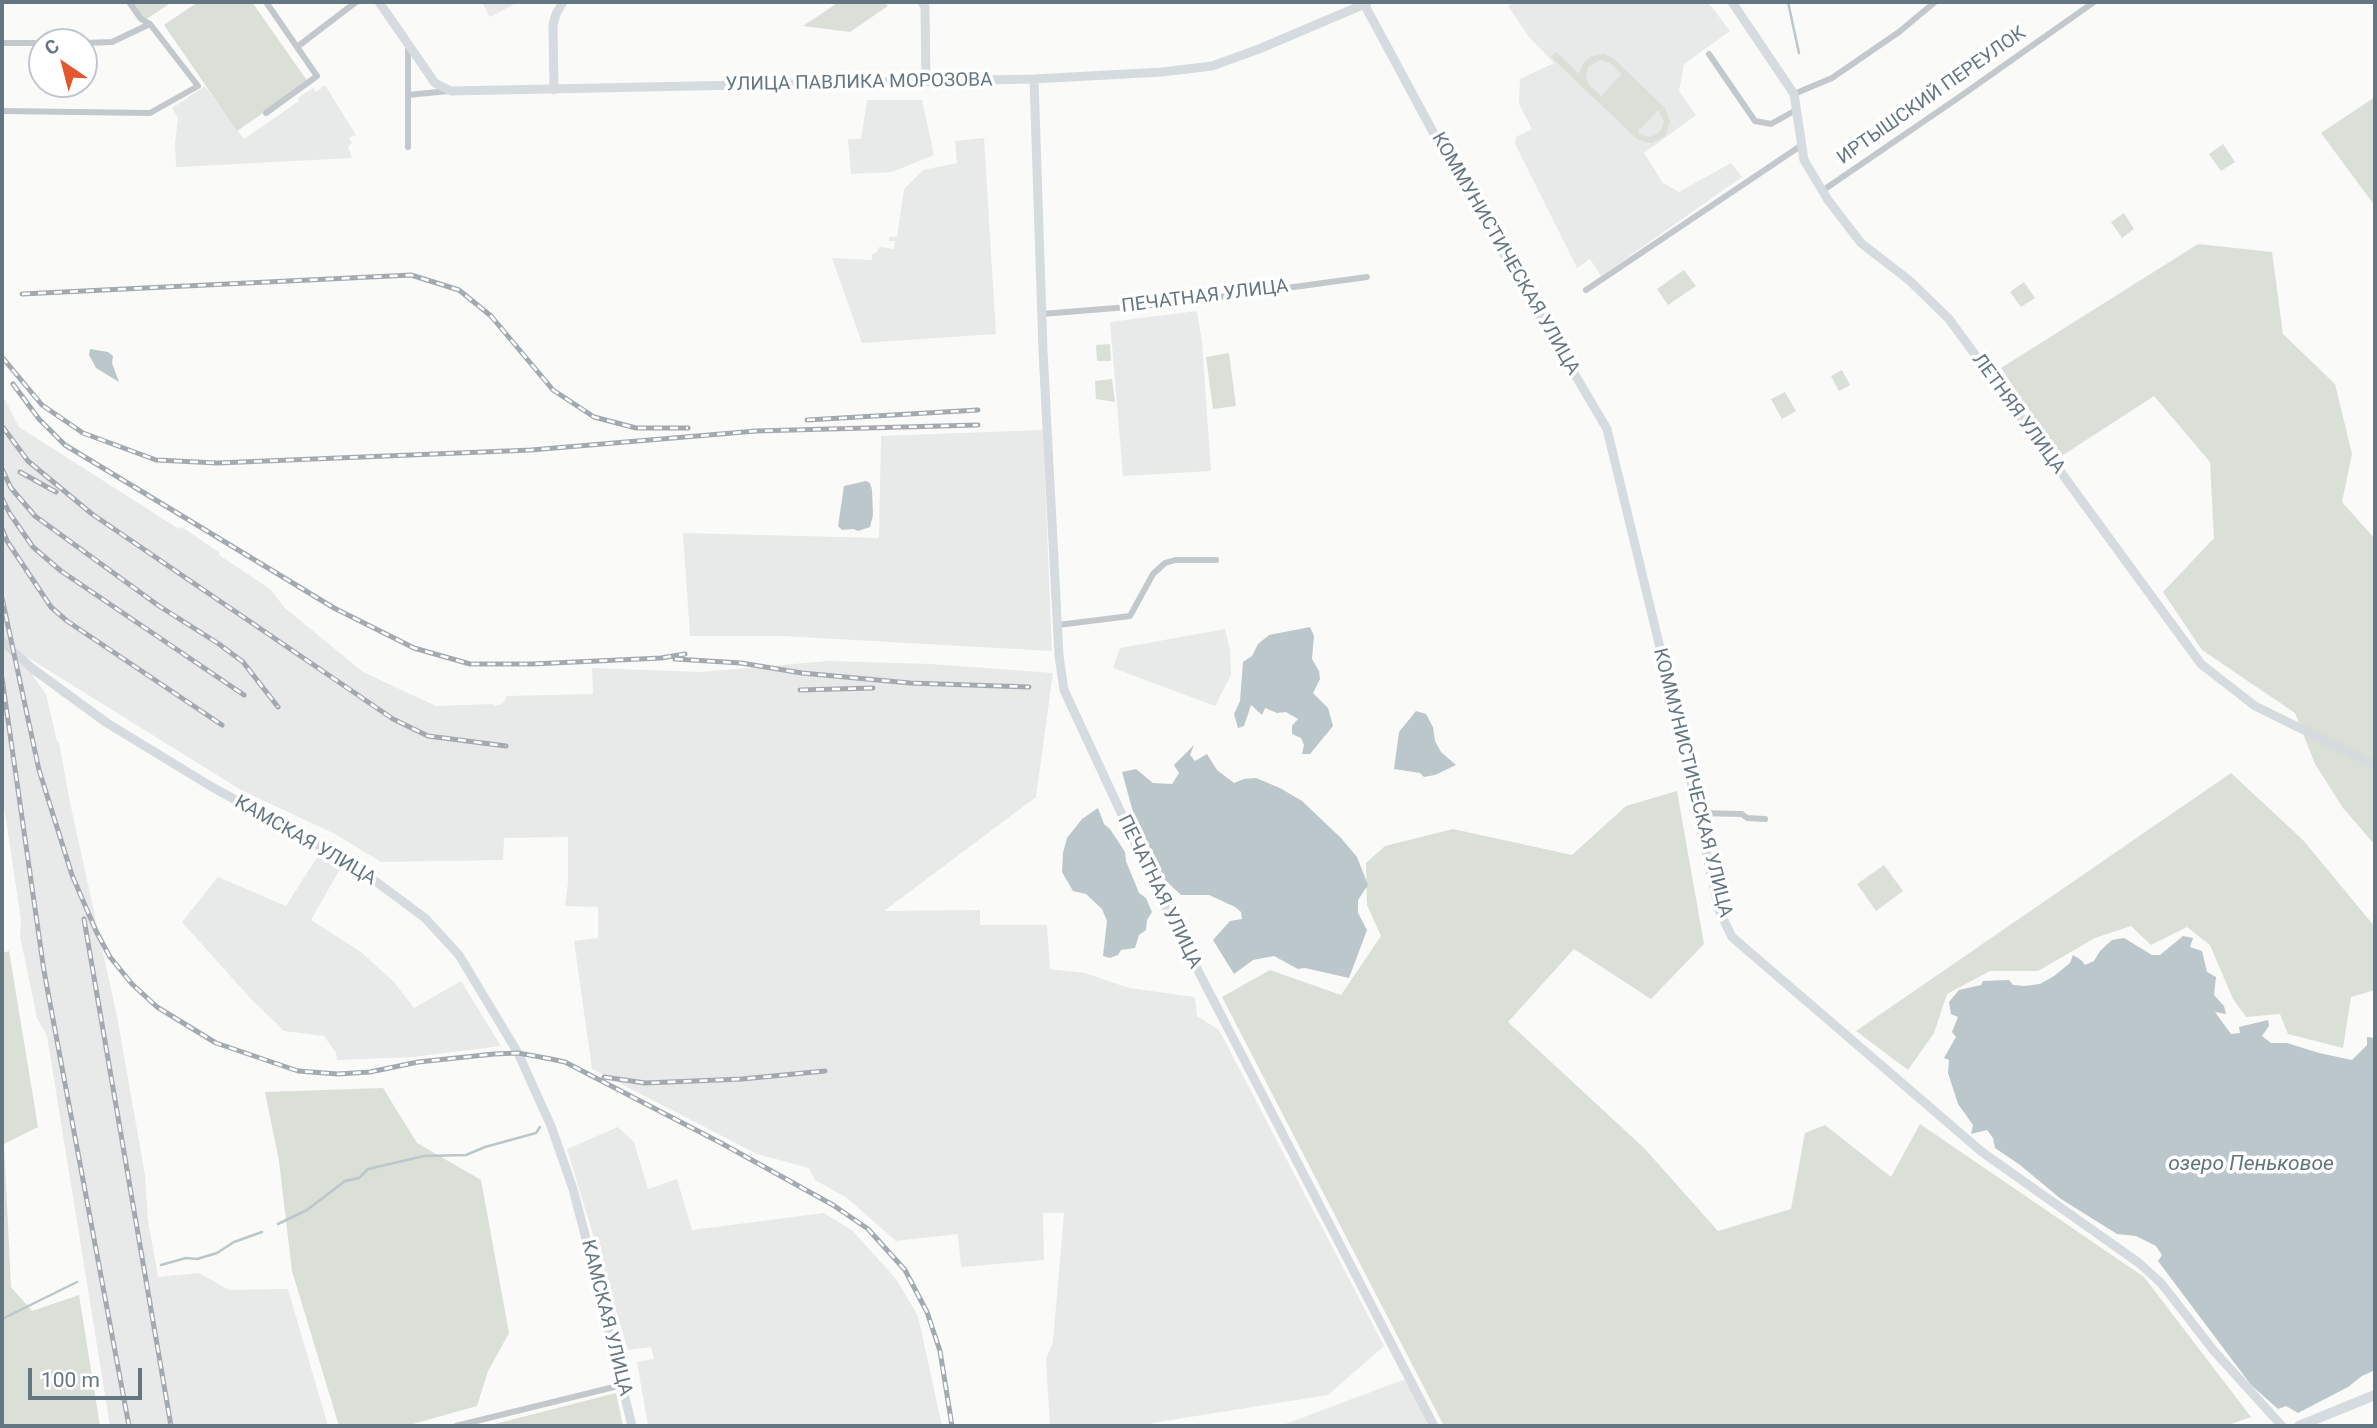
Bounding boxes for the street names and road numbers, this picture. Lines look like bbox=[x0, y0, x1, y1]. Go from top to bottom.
street label: ИРТЫШСКИЙ ПЕРЕУЛОК bbox=[1833, 22, 2031, 170]
street label: УЛИЦА ПАВЛИКА МОРОЗОВА bbox=[725, 69, 993, 97]
street label: КОММУНИСТИЧЕСКАЯ УЛИЦА bbox=[1426, 129, 1584, 379]
street label: ПЕЧАТНАЯ УЛИЦА bbox=[1120, 275, 1290, 319]
street label: ЛЕТНЯЯ УЛИЦА bbox=[1967, 349, 2069, 479]
street label: КОММУНИСТИЧЕСКАЯ УЛИЦА bbox=[1647, 646, 1737, 920]
street label: КАМСКАЯ УЛИЦА bbox=[230, 791, 380, 891]
street label: ПЕЧАТНАЯ УЛИЦА bbox=[1112, 812, 1206, 972]
street label: КАМСКАЯ УЛИЦА bbox=[576, 1238, 636, 1398]

